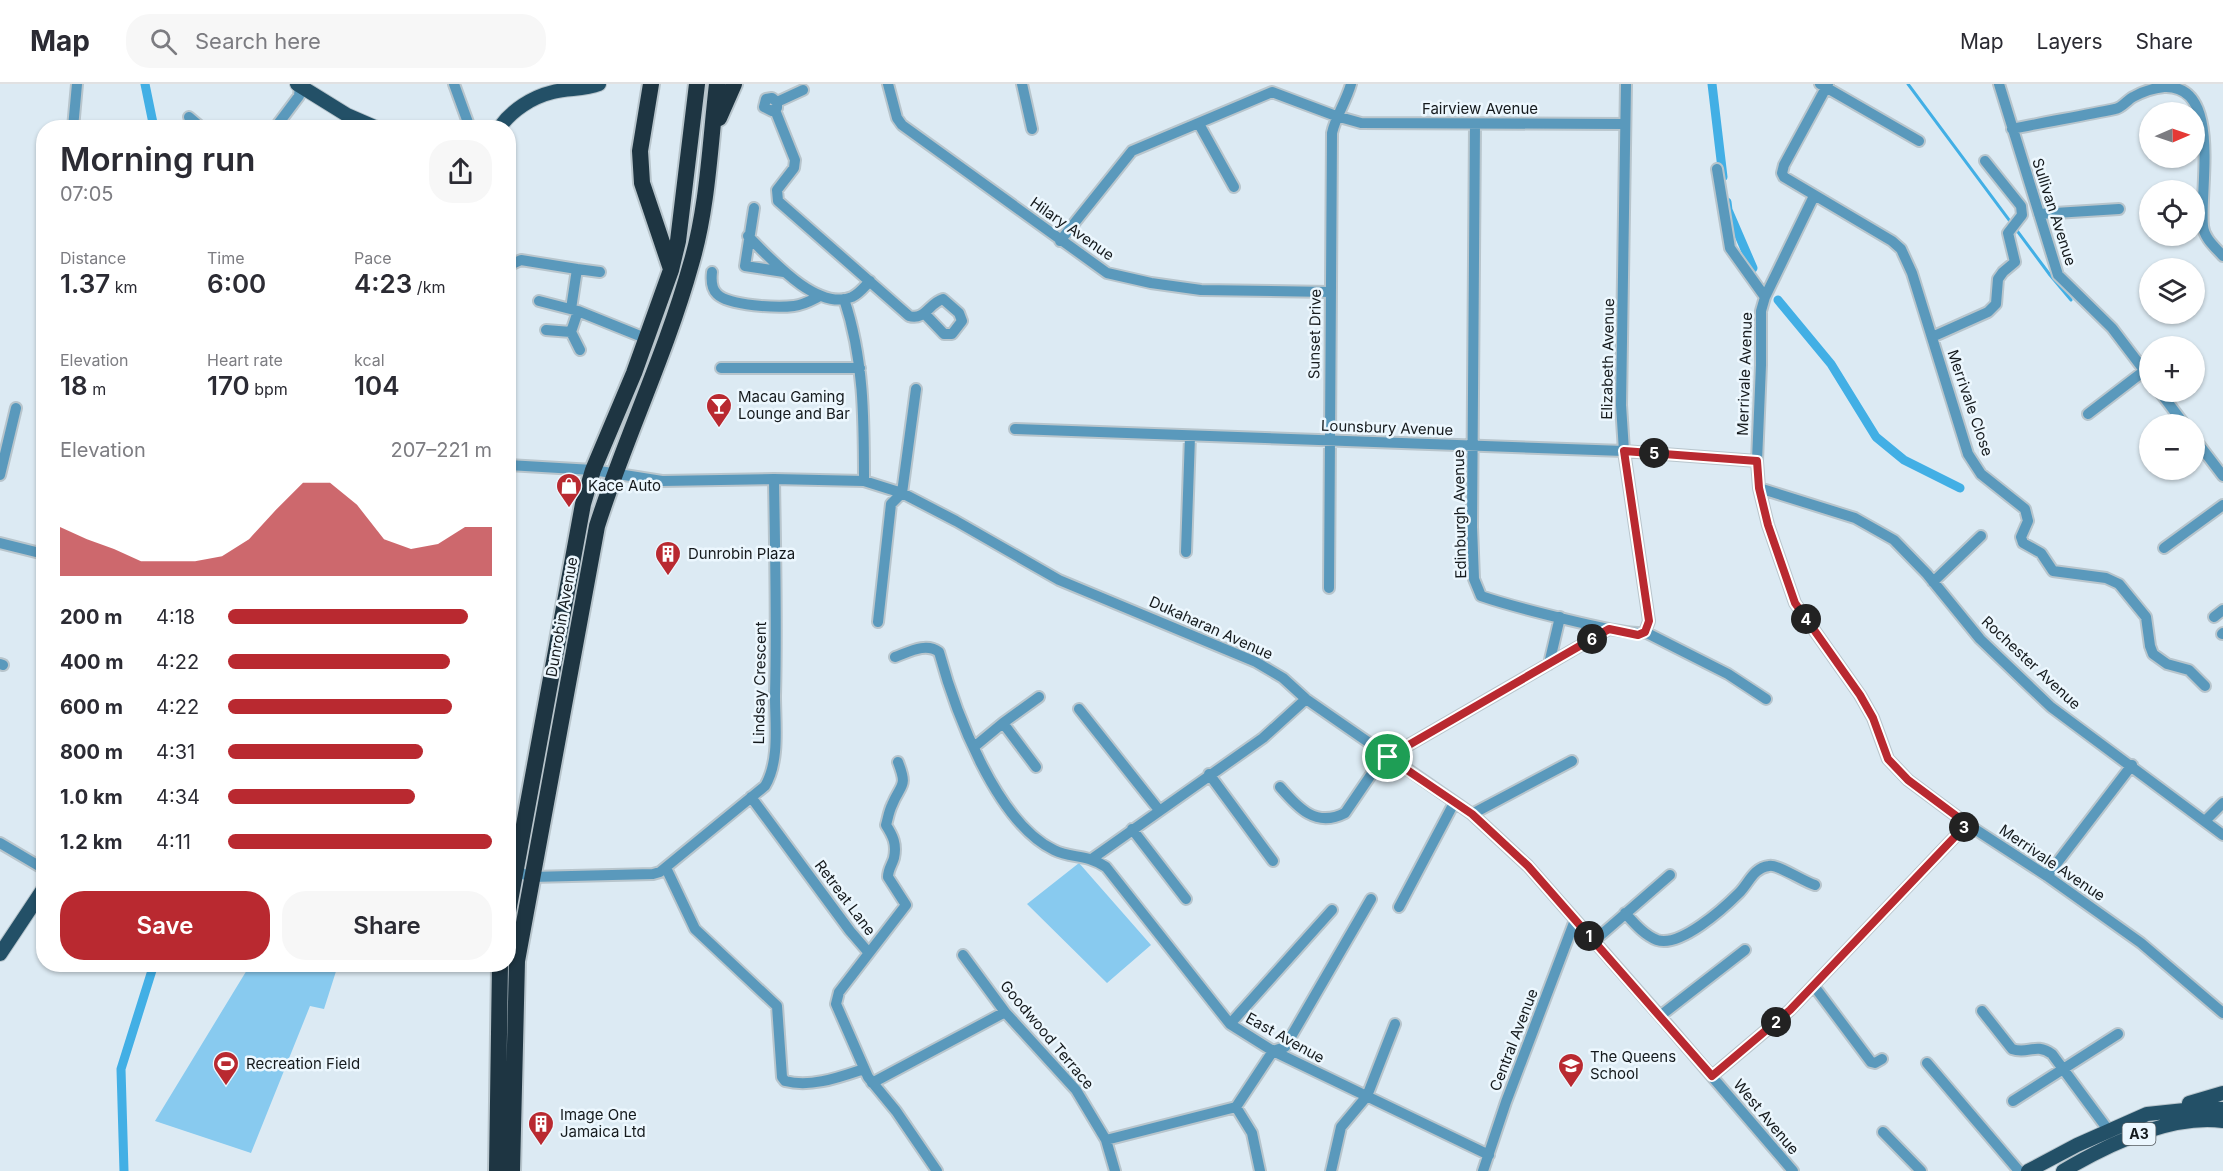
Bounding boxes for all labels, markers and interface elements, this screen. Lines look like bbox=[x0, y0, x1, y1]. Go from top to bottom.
search box bbox=[126, 14, 546, 68]
text: Map bbox=[30, 24, 90, 58]
icon: search bbox=[147, 25, 180, 58]
text: Search here bbox=[195, 28, 321, 54]
text: Map bbox=[1960, 29, 2004, 54]
text: Layers bbox=[2037, 29, 2103, 54]
text: Share bbox=[2136, 29, 2193, 54]
street label: Fairview Avenue bbox=[1422, 99, 1538, 118]
north arrow bbox=[2139, 102, 2205, 168]
map controls bbox=[2139, 102, 2205, 480]
text: Morning run bbox=[60, 139, 255, 179]
button: share bbox=[429, 140, 492, 203]
street label: Sullivan Avenue bbox=[2028, 156, 2081, 268]
button: locate bbox=[2139, 180, 2205, 246]
text: 07:05 bbox=[60, 182, 113, 206]
street label: Hilary Avenue bbox=[1027, 193, 1118, 264]
text: Distance bbox=[60, 248, 126, 268]
text: Time bbox=[207, 248, 245, 268]
text: Pace bbox=[354, 248, 392, 268]
button: layers bbox=[2139, 258, 2205, 324]
text: 1.37 bbox=[60, 268, 110, 299]
text: 6:00 bbox=[207, 268, 266, 299]
text: 4:23 bbox=[354, 268, 412, 299]
text: km bbox=[110, 277, 137, 297]
text: /km bbox=[412, 277, 445, 297]
street label: Sunset Drive bbox=[1304, 289, 1325, 379]
street label: Elizabeth Avenue bbox=[1597, 298, 1618, 420]
street label: Merrivale Avenue bbox=[1733, 312, 1756, 436]
button: + bbox=[2139, 336, 2205, 402]
street label: Merrivale Close bbox=[1943, 347, 1998, 459]
text: Elevation bbox=[60, 350, 129, 370]
text: Heart rate bbox=[207, 350, 283, 370]
text: kcal bbox=[354, 350, 385, 370]
text: 18 bbox=[60, 370, 88, 401]
text: 170 bbox=[207, 370, 250, 401]
text: 104 bbox=[354, 370, 399, 401]
text: m bbox=[88, 379, 106, 399]
text: bpm bbox=[250, 379, 288, 399]
place label: Macau Gaming Lounge and Bar bbox=[738, 387, 850, 423]
bar icon: Macau Gaming Lounge and Bar bbox=[704, 391, 734, 429]
button: − bbox=[2139, 414, 2205, 480]
street label: Lounsbury Avenue bbox=[1321, 416, 1454, 439]
text: Elevation bbox=[60, 438, 146, 462]
text: 207–221 m bbox=[391, 438, 492, 462]
pin: 5 bbox=[1639, 438, 1669, 468]
text: 5 bbox=[1649, 443, 1659, 463]
street label: Edinburgh Avenue bbox=[1449, 449, 1470, 579]
shop icon: Kace Auto bbox=[554, 471, 584, 509]
place label: Kace Auto bbox=[588, 476, 661, 495]
building icon: Dunrobin Plaza bbox=[653, 539, 683, 577]
place label: Dunrobin Plaza bbox=[688, 544, 795, 563]
street label: Dunrobin Avenue bbox=[542, 555, 581, 678]
street label: Dukaharan Avenue bbox=[1146, 592, 1276, 663]
pin: 4 bbox=[1791, 604, 1821, 634]
text: 200 m bbox=[60, 605, 123, 629]
text: 4:18 bbox=[156, 605, 195, 629]
text: 4 bbox=[1801, 609, 1811, 629]
street label: Rochester Avenue bbox=[1978, 612, 2085, 713]
street label: Lindsay Crescent bbox=[749, 621, 770, 745]
pin: 6 bbox=[1577, 624, 1607, 654]
text: 6 bbox=[1587, 629, 1597, 649]
text: 400 m bbox=[60, 650, 124, 674]
text: 4:22 bbox=[156, 650, 199, 674]
text: 600 m bbox=[60, 695, 123, 719]
text: 4:22 bbox=[156, 695, 199, 719]
pin bbox=[1362, 731, 1413, 782]
text: 800 m bbox=[60, 740, 123, 764]
text: 4:31 bbox=[156, 740, 195, 764]
icon: arrive bbox=[1371, 740, 1404, 773]
text: 1.0 km bbox=[60, 785, 123, 809]
text: 4:34 bbox=[156, 785, 200, 809]
pin: 3 bbox=[1949, 812, 1979, 842]
text: 3 bbox=[1959, 817, 1969, 837]
street label: Merrivale Avenue bbox=[1996, 820, 2109, 905]
text: 1.2 km bbox=[60, 830, 123, 854]
text: 4:11 bbox=[156, 830, 191, 854]
street label: Retreat Lane bbox=[811, 856, 880, 939]
button: Save bbox=[60, 891, 270, 960]
button: Share bbox=[282, 891, 492, 960]
pin: 1 bbox=[1574, 921, 1604, 951]
text: 1 bbox=[1586, 926, 1592, 946]
street label: Goodwood Terrace bbox=[996, 976, 1098, 1093]
street label: Central Avenue bbox=[1485, 986, 1542, 1094]
pin: 2 bbox=[1761, 1007, 1791, 1037]
street label: East Avenue bbox=[1243, 1008, 1328, 1067]
text: 2 bbox=[1771, 1012, 1781, 1032]
place label: The Queens School bbox=[1590, 1047, 1676, 1083]
sports icon: Recreation Field bbox=[211, 1049, 241, 1087]
school or university icon: The Queens School bbox=[1556, 1051, 1586, 1089]
place label: Recreation Field bbox=[246, 1054, 360, 1073]
street label: West Avenue bbox=[1729, 1075, 1803, 1158]
place label: Image One Jamaica Ltd bbox=[560, 1105, 646, 1141]
building icon: Image One Jamaica Ltd bbox=[526, 1109, 556, 1147]
road number: A3 bbox=[2122, 1123, 2156, 1145]

